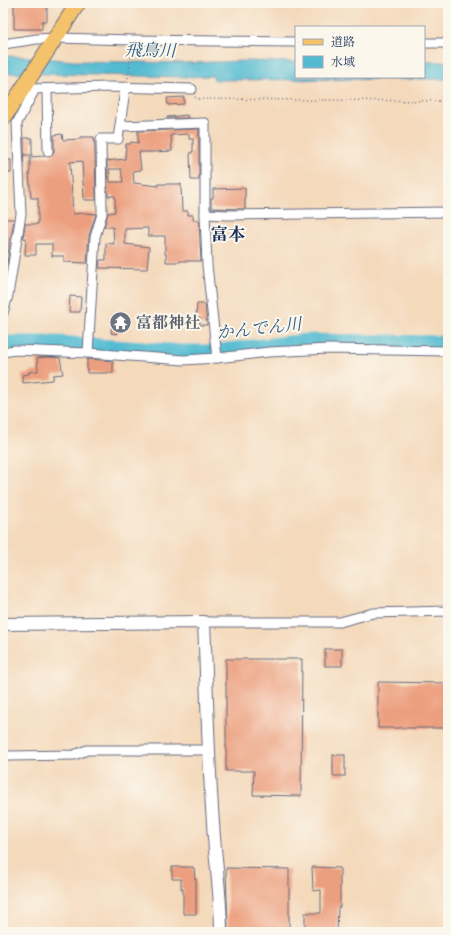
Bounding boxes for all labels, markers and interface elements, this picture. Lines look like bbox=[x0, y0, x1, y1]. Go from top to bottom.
legend bbox=[295, 26, 425, 78]
text: 道路 bbox=[331, 35, 355, 50]
water label: 飛鳥川 bbox=[124, 40, 178, 62]
text: 水域 bbox=[331, 55, 355, 70]
district label: 富本 bbox=[211, 224, 245, 246]
temple icon: 富都神社 bbox=[107, 309, 133, 335]
place label: 富都神社 bbox=[136, 313, 200, 333]
water label: かんでん川 bbox=[216, 313, 305, 344]

